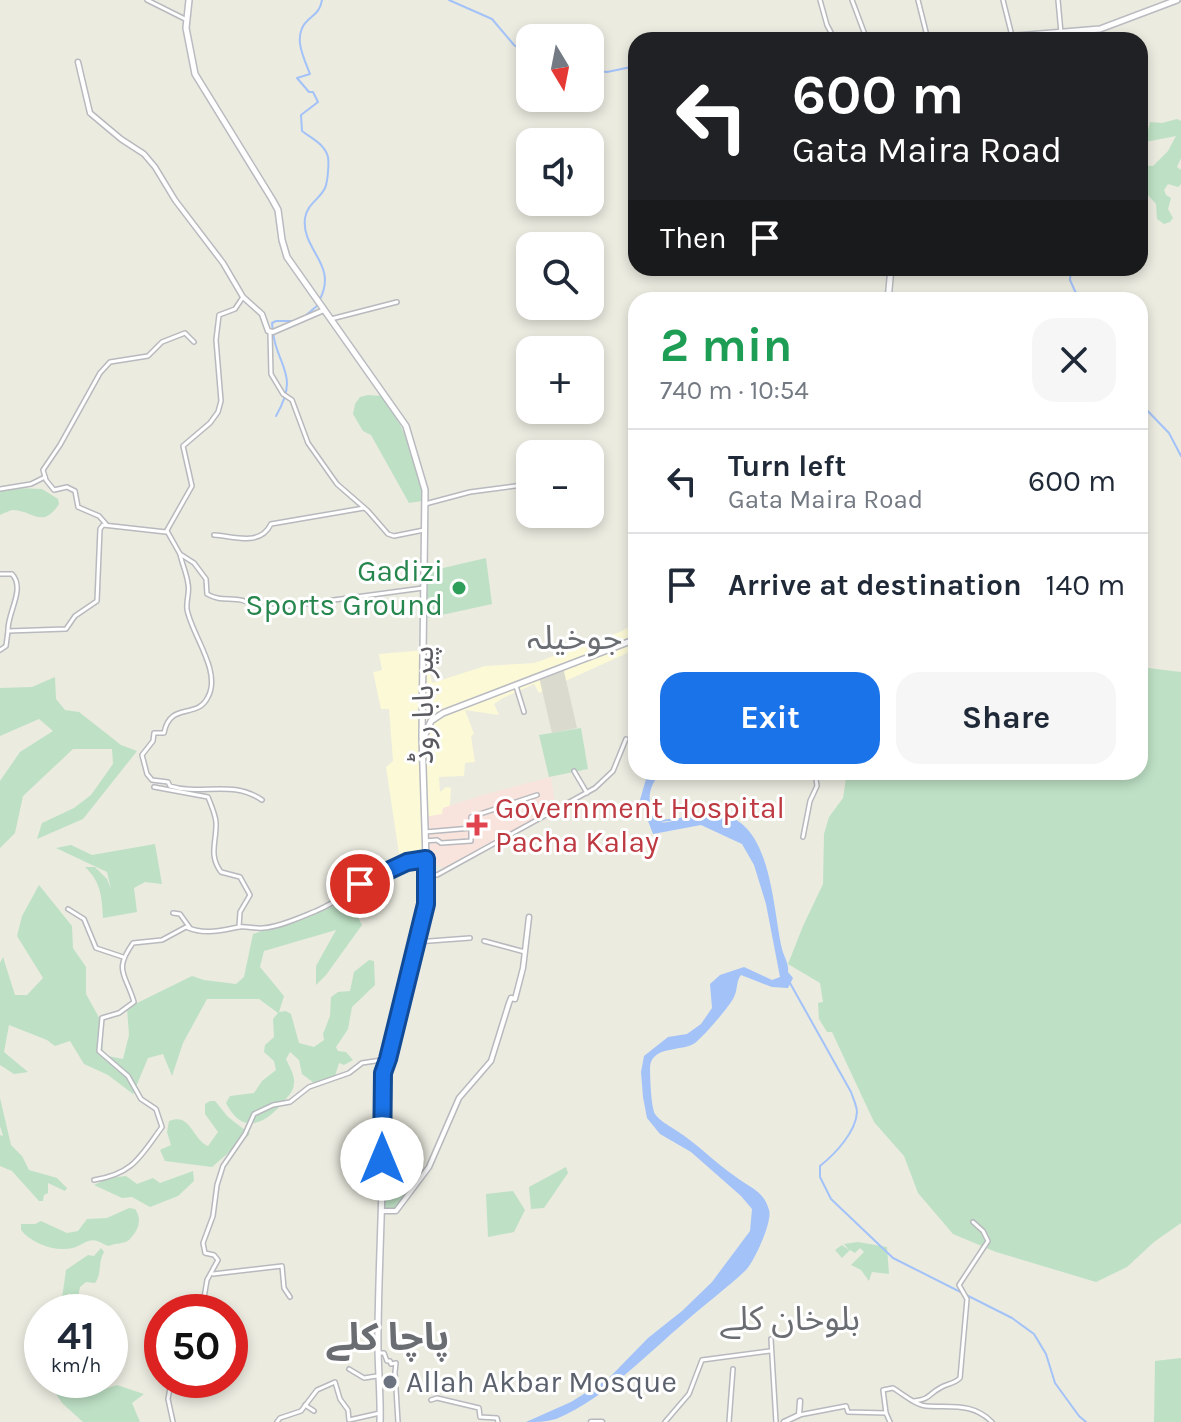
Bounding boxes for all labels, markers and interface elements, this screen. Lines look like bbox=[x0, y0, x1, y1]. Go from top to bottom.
north arrow bbox=[516, 24, 604, 112]
map controls bbox=[516, 24, 604, 528]
text: 600 m bbox=[792, 62, 964, 127]
icon: left bbox=[660, 64, 764, 168]
button: sound bbox=[516, 128, 604, 216]
text: Gata Maira Road bbox=[792, 129, 1062, 171]
icon: arrive bbox=[743, 216, 787, 260]
text: Then bbox=[660, 220, 727, 256]
button: search bbox=[516, 232, 604, 320]
text: 2 min bbox=[660, 317, 792, 373]
button: close bbox=[1032, 318, 1116, 402]
button: + bbox=[516, 336, 604, 424]
text: 740 m · 10:54 bbox=[660, 375, 809, 406]
button: − bbox=[516, 440, 604, 528]
text: Turn left bbox=[728, 448, 846, 484]
icon: left bbox=[660, 459, 704, 503]
text: 600 m bbox=[1028, 463, 1116, 499]
text: Gata Maira Road bbox=[728, 484, 923, 515]
place label: Gadizi Sports Ground bbox=[245, 553, 443, 623]
icon: arrive bbox=[660, 563, 704, 607]
text: Arrive at destination bbox=[728, 567, 1022, 603]
text: 140 m bbox=[1046, 567, 1125, 603]
marker: Gadizi Sports Ground bbox=[450, 579, 468, 597]
district label: جوخیلہ bbox=[527, 618, 623, 658]
street label: پیر بابا روڈ bbox=[405, 646, 442, 764]
button: Exit bbox=[660, 672, 880, 764]
button: Share bbox=[896, 672, 1116, 764]
place label: Government Hospital Pacha Kalay bbox=[495, 790, 785, 860]
marker: Government Hospital Pacha Kalay bbox=[466, 814, 488, 836]
pin bbox=[326, 850, 394, 918]
icon: arrive bbox=[338, 862, 382, 906]
position arrow bbox=[340, 1117, 424, 1201]
speed limit sign: 50 bbox=[144, 1294, 248, 1398]
district label: بلوخان كلے bbox=[720, 1299, 860, 1339]
text: 41 bbox=[57, 1312, 95, 1359]
district label: پاچا کلے bbox=[327, 1315, 449, 1362]
text: km/h bbox=[51, 1354, 101, 1377]
place label: Allah Akbar Mosque bbox=[406, 1364, 677, 1400]
marker: Allah Akbar Mosque bbox=[381, 1373, 399, 1391]

